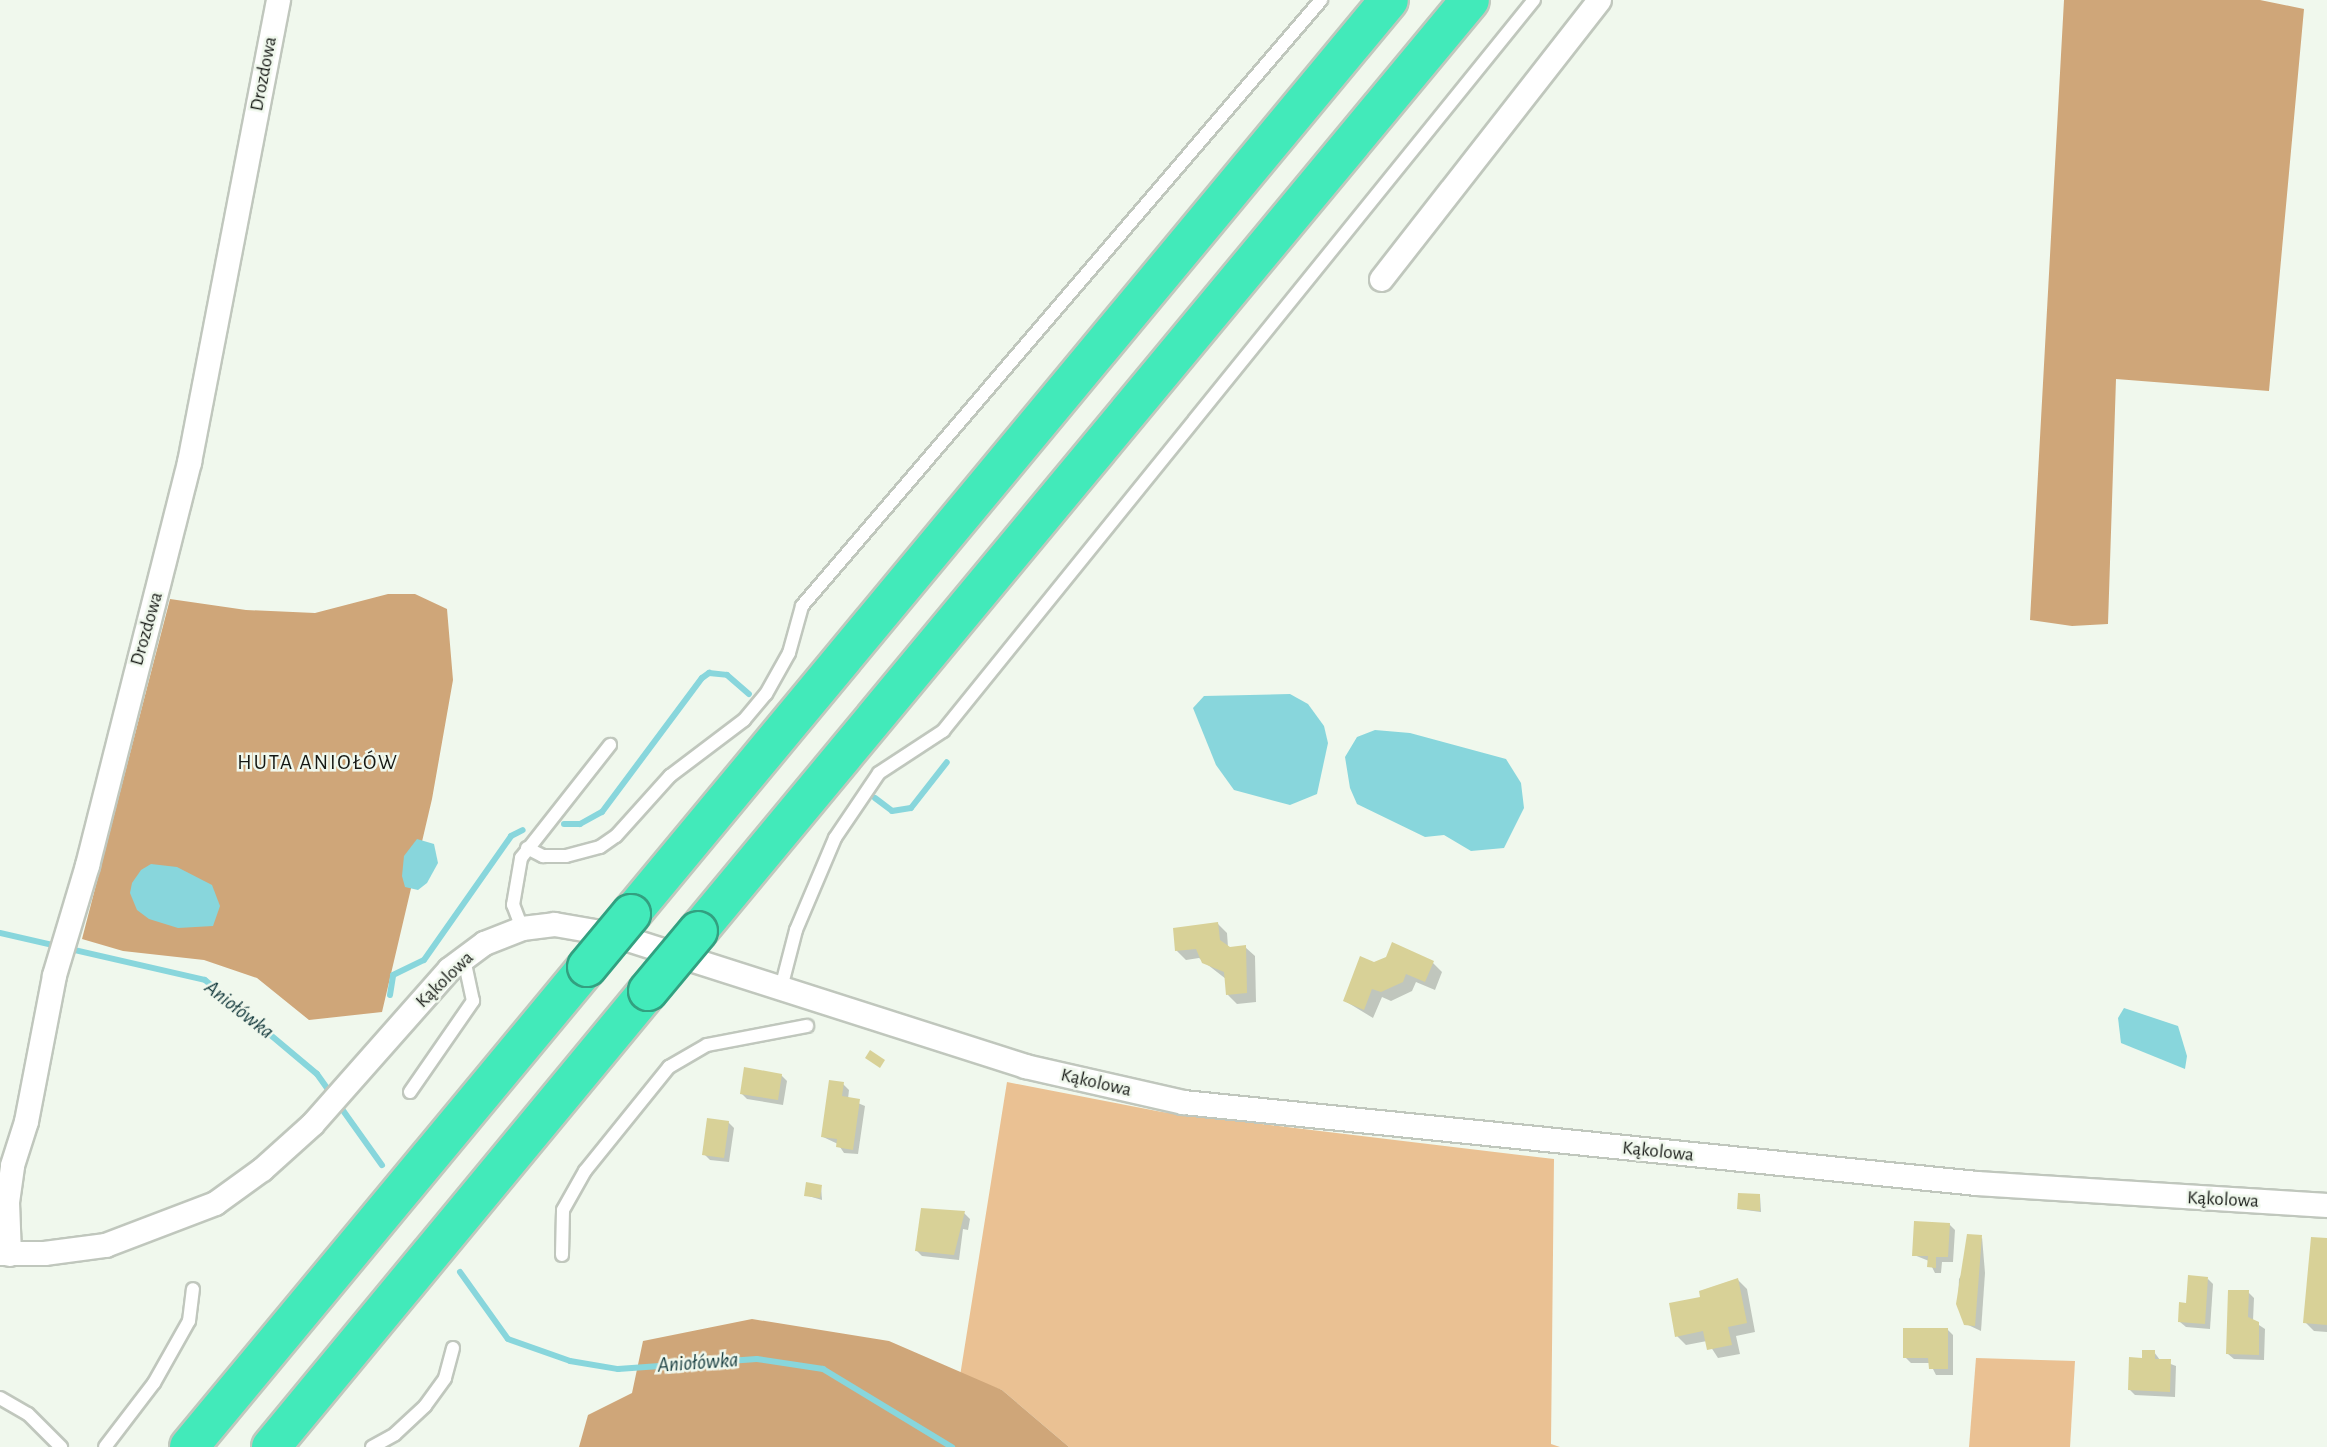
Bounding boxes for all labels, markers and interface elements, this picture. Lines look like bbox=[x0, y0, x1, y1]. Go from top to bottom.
street label: Drozdowa bbox=[246, 35, 282, 113]
street label: Drozdowa bbox=[126, 590, 168, 668]
district label: HUTA ANIOŁÓW bbox=[239, 750, 397, 776]
street label: Kąkolowa bbox=[411, 947, 479, 1013]
water label: Aniołówka bbox=[199, 975, 279, 1045]
street label: Kąkolowa bbox=[1059, 1064, 1133, 1102]
street label: Kąkolowa bbox=[1621, 1137, 1695, 1167]
street label: Kąkolowa bbox=[2187, 1187, 2259, 1213]
water label: Aniołówka bbox=[657, 1348, 739, 1378]

